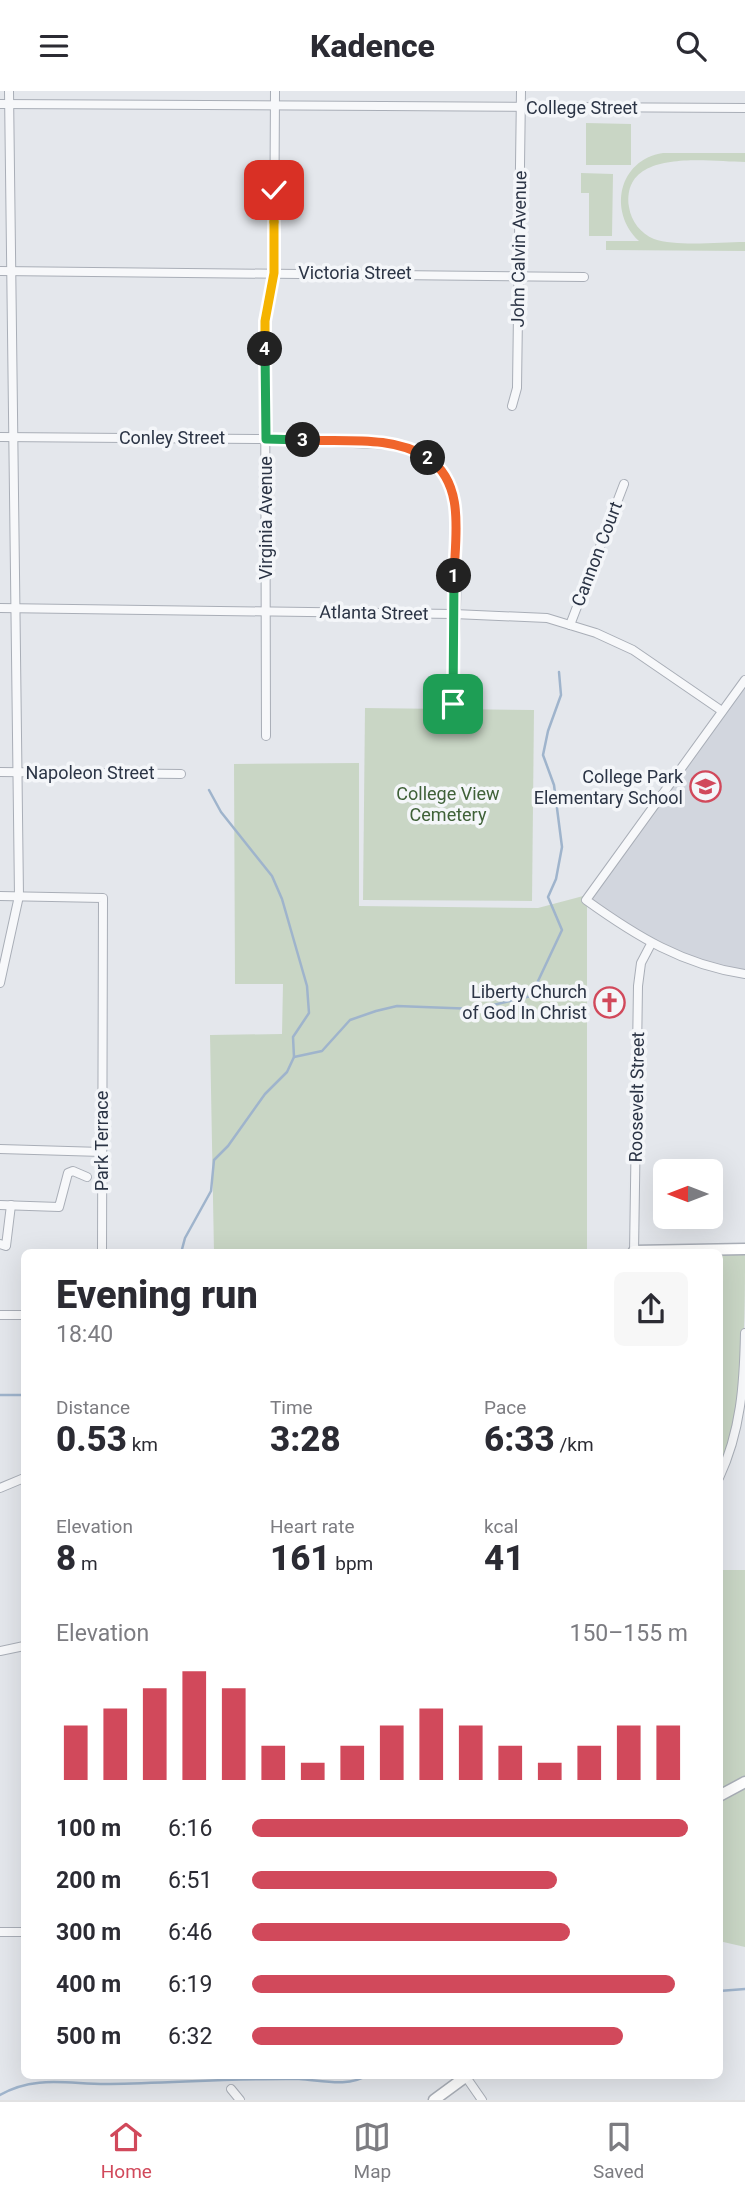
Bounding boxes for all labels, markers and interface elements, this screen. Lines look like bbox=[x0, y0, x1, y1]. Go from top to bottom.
icon: menu bbox=[35, 27, 73, 65]
text: Kadence bbox=[310, 27, 435, 65]
icon: search bbox=[672, 27, 710, 65]
street label: College Street bbox=[526, 97, 638, 118]
pin bbox=[244, 160, 304, 220]
street label: John Calvin Avenue bbox=[507, 170, 530, 328]
icon: check bbox=[255, 171, 293, 209]
street label: Victoria Street bbox=[298, 262, 412, 283]
pin: 4 bbox=[247, 331, 282, 367]
text: 4 bbox=[259, 337, 270, 360]
pin: 3 bbox=[286, 423, 320, 457]
street label: Conley Street bbox=[119, 427, 225, 448]
text: 3 bbox=[297, 428, 308, 451]
pin: 2 bbox=[410, 441, 446, 475]
text: 2 bbox=[422, 446, 433, 469]
street label: Virginia Avenue bbox=[255, 456, 276, 580]
street label: Cannon Court bbox=[567, 498, 626, 609]
pin: 1 bbox=[436, 559, 472, 594]
text: 1 bbox=[448, 564, 459, 587]
street label: Atlanta Street bbox=[319, 601, 429, 624]
pin bbox=[423, 674, 483, 734]
icon: arrive bbox=[434, 685, 472, 723]
street label: Napoleon Street bbox=[25, 762, 155, 783]
place label: College Park Elementary School bbox=[534, 766, 684, 808]
school or university icon: College Park Elementary School bbox=[689, 770, 723, 804]
park label: College View Cemetery bbox=[396, 783, 500, 825]
place label: Liberty Church of God In Christ bbox=[462, 981, 587, 1023]
church icon: Liberty Church of God In Christ bbox=[593, 985, 627, 1019]
street label: Roosevelt Street bbox=[625, 1031, 648, 1163]
street label: Park Terrace bbox=[91, 1091, 112, 1191]
north arrow bbox=[653, 1159, 723, 1229]
map controls bbox=[653, 1159, 723, 1229]
button: share bbox=[614, 1272, 688, 1346]
text: Evening run bbox=[56, 1273, 258, 1317]
text: 18:40 bbox=[56, 1321, 113, 1348]
text: Distance bbox=[56, 1396, 130, 1419]
text: Time bbox=[270, 1396, 313, 1419]
text: Pace bbox=[484, 1396, 526, 1419]
text: 0.53 bbox=[56, 1419, 127, 1460]
text: 3:28 bbox=[270, 1419, 341, 1460]
text: 6:33 bbox=[484, 1419, 555, 1460]
text: km bbox=[127, 1433, 158, 1456]
text: /km bbox=[555, 1433, 594, 1456]
text: Elevation bbox=[56, 1515, 133, 1538]
text: Heart rate bbox=[270, 1515, 355, 1538]
text: kcal bbox=[484, 1515, 518, 1538]
text: 8 bbox=[56, 1538, 76, 1579]
text: 161 bbox=[270, 1538, 331, 1579]
text: 41 bbox=[484, 1538, 524, 1579]
text: m bbox=[76, 1552, 98, 1575]
text: bpm bbox=[331, 1552, 373, 1575]
text: Elevation bbox=[56, 1620, 149, 1647]
text: 150–155 m bbox=[569, 1620, 688, 1647]
text: 100 m bbox=[56, 1815, 121, 1842]
text: 6:16 bbox=[168, 1815, 212, 1842]
text: 200 m bbox=[56, 1867, 121, 1894]
text: 6:51 bbox=[168, 1867, 212, 1894]
text: 300 m bbox=[56, 1919, 121, 1946]
text: 6:46 bbox=[168, 1919, 212, 1946]
text: 400 m bbox=[56, 1971, 121, 1998]
text: 6:19 bbox=[168, 1971, 212, 1998]
text: 500 m bbox=[56, 2023, 121, 2050]
text: 6:32 bbox=[168, 2023, 212, 2050]
tab: Home bbox=[101, 2118, 152, 2183]
tab: Map bbox=[353, 2118, 391, 2183]
tab: Saved bbox=[593, 2118, 644, 2183]

